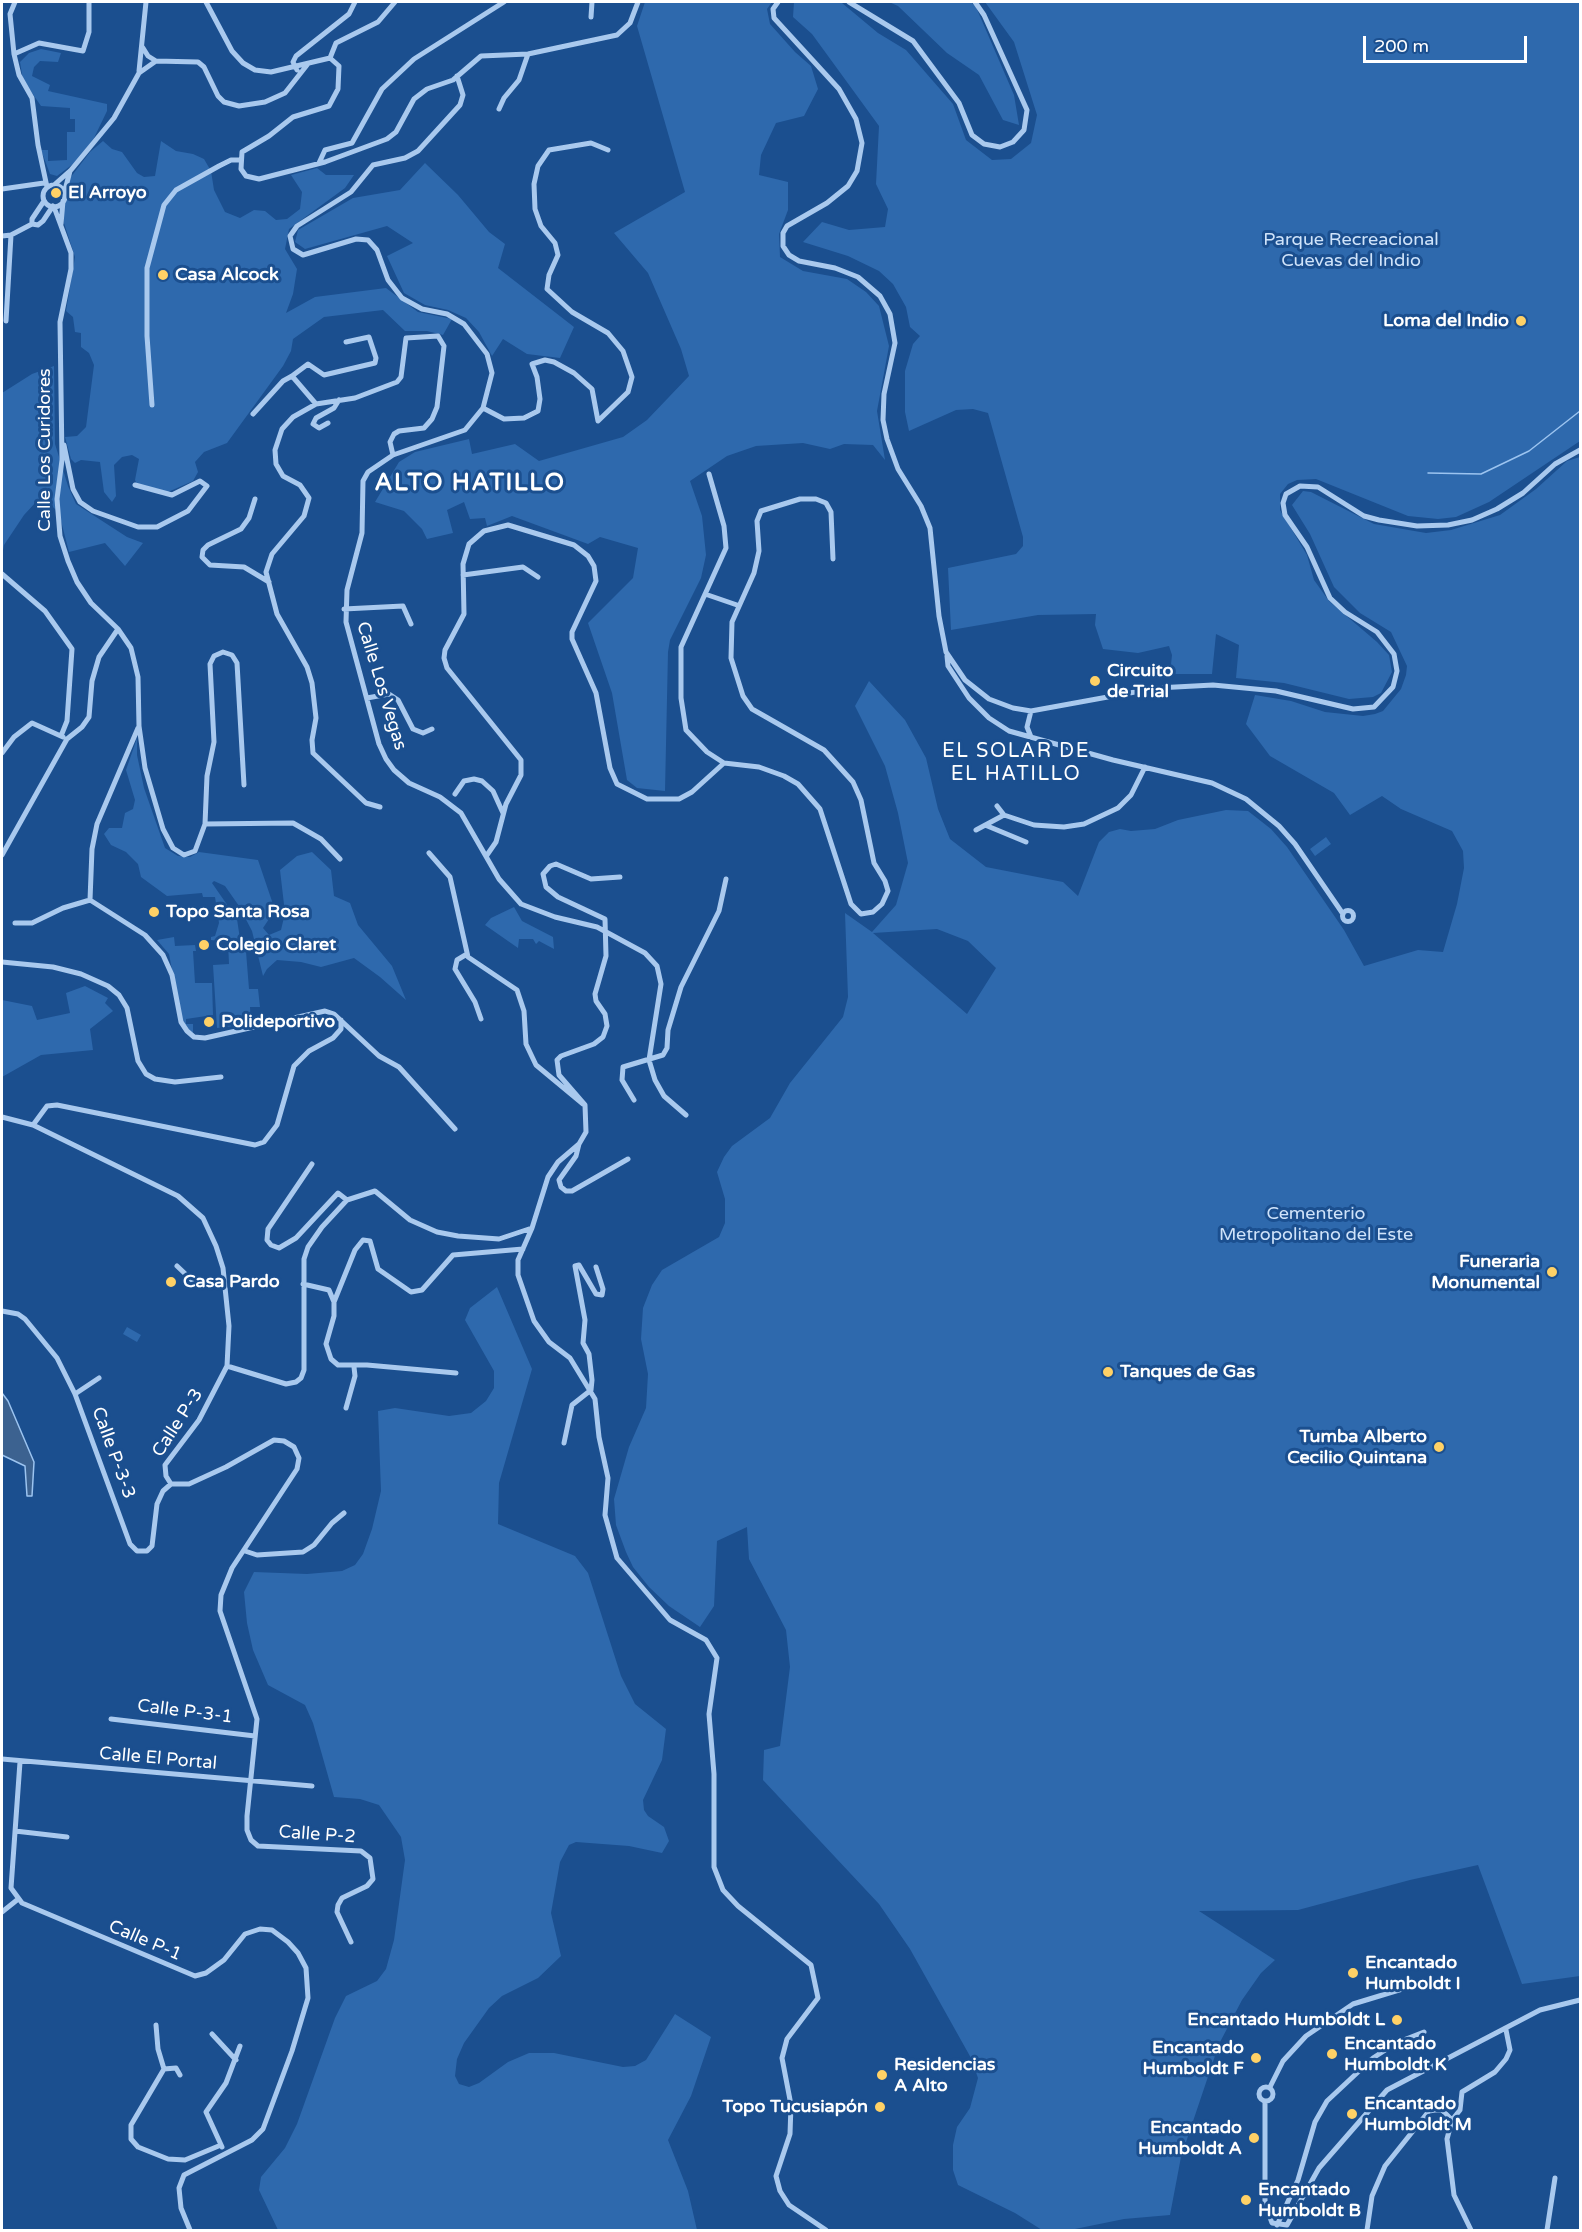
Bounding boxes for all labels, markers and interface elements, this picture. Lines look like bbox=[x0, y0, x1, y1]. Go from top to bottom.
scale bar bbox=[1366, 24, 1530, 62]
text: 200 m bbox=[1374, 35, 1429, 57]
place label: El Arroyo bbox=[68, 182, 147, 204]
marker: El Arroyo bbox=[49, 186, 63, 200]
park label: Parque Recreacional Cuevas del Indio bbox=[1263, 229, 1439, 272]
place label: Casa Alcock bbox=[175, 264, 279, 286]
marker: Casa Alcock bbox=[156, 268, 170, 282]
place label: Loma del Indio bbox=[1383, 310, 1509, 332]
marker: Loma del Indio bbox=[1514, 314, 1528, 328]
street label: Calle Los Curidores bbox=[34, 368, 56, 532]
district label: ALTO HATILLO bbox=[375, 470, 565, 498]
street label: Calle Los Vegas bbox=[351, 619, 411, 753]
place label: Circuito de Trial bbox=[1107, 660, 1173, 702]
marker: Circuito de Trial bbox=[1088, 674, 1102, 688]
district label: EL SOLAR DE EL HATILLO bbox=[942, 740, 1090, 787]
place label: Topo Santa Rosa bbox=[166, 901, 310, 923]
marker: Topo Santa Rosa bbox=[147, 905, 161, 919]
place label: Colegio Claret bbox=[216, 934, 336, 956]
marker: Colegio Claret bbox=[197, 938, 211, 952]
place label: Polideportivo bbox=[221, 1011, 335, 1033]
marker: Polideportivo bbox=[202, 1015, 216, 1029]
park label: Cementerio Metropolitano del Este bbox=[1219, 1203, 1413, 1246]
place label: Funeraria Monumental bbox=[1431, 1251, 1540, 1294]
marker: Funeraria Monumental bbox=[1545, 1265, 1559, 1279]
place label: Casa Pardo bbox=[183, 1271, 280, 1293]
marker: Casa Pardo bbox=[164, 1275, 178, 1289]
place label: Tanques de Gas bbox=[1120, 1361, 1255, 1383]
marker: Tanques de Gas bbox=[1101, 1365, 1115, 1379]
street label: Calle P-3 bbox=[148, 1385, 208, 1461]
street label: Calle P-3-3 bbox=[86, 1404, 140, 1502]
place label: Tumba Alberto Cecilio Quintana bbox=[1287, 1426, 1427, 1468]
marker: Tumba Alberto Cecilio Quintana bbox=[1432, 1440, 1446, 1454]
street label: Calle P-3-1 bbox=[136, 1695, 234, 1729]
street label: Calle El Portal bbox=[98, 1743, 218, 1775]
street label: Calle P-2 bbox=[278, 1822, 356, 1848]
street label: Calle P-1 bbox=[105, 1916, 185, 1966]
place label: Encantado Humboldt I bbox=[1365, 1952, 1461, 1994]
marker: Encantado Humboldt I bbox=[1346, 1966, 1360, 1980]
place label: Encantado Humboldt L bbox=[1187, 2009, 1385, 2031]
marker: Encantado Humboldt L bbox=[1390, 2013, 1404, 2027]
place label: Encantado Humboldt K bbox=[1344, 2033, 1447, 2076]
place label: Encantado Humboldt F bbox=[1143, 2037, 1244, 2080]
marker: Encantado Humboldt K bbox=[1325, 2047, 1339, 2061]
marker: Encantado Humboldt F bbox=[1249, 2051, 1263, 2065]
place label: Residencias A Alto bbox=[894, 2054, 995, 2096]
marker: Residencias A Alto bbox=[875, 2068, 889, 2082]
place label: Encantado Humboldt M bbox=[1364, 2093, 1472, 2136]
place label: Topo Tucusiapón bbox=[722, 2096, 868, 2118]
marker: Topo Tucusiapón bbox=[873, 2100, 887, 2114]
marker: Encantado Humboldt M bbox=[1345, 2107, 1359, 2121]
place label: Encantado Humboldt A bbox=[1138, 2117, 1242, 2160]
marker: Encantado Humboldt A bbox=[1247, 2131, 1261, 2145]
place label: Encantado Humboldt B bbox=[1258, 2179, 1361, 2222]
marker: Encantado Humboldt B bbox=[1239, 2193, 1253, 2207]

